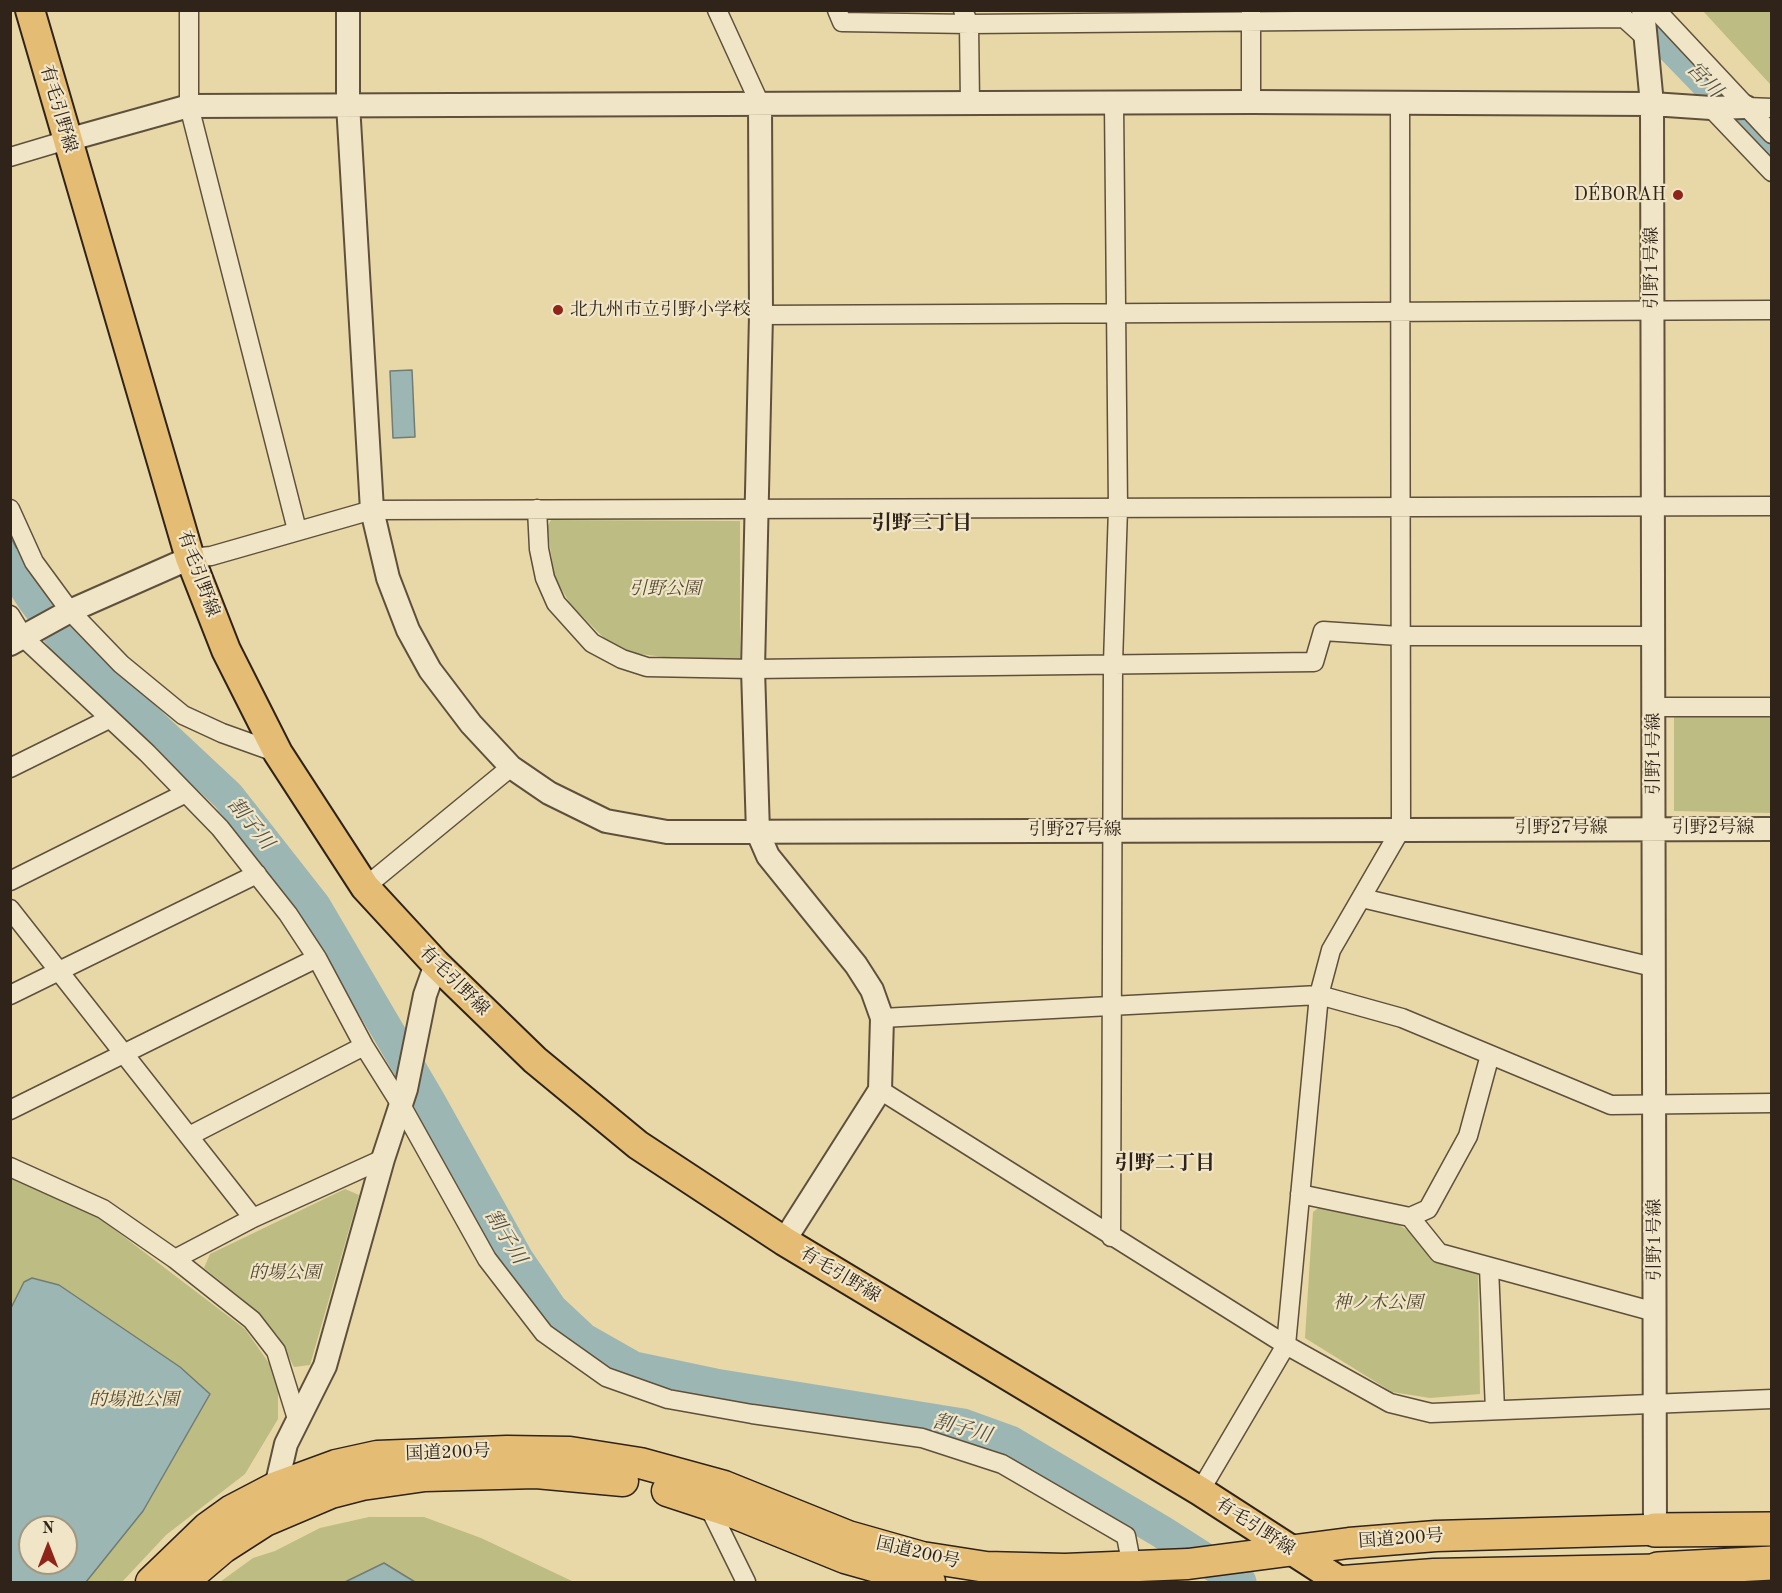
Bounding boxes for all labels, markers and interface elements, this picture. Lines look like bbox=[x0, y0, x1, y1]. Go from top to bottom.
water label: 宮川 bbox=[1681, 57, 1727, 103]
street label: 有毛引野線 bbox=[35, 63, 81, 155]
place label: DÉBORAH bbox=[1574, 184, 1666, 206]
marker: DÉBORAH bbox=[1671, 188, 1685, 202]
street label: 引野1号線 bbox=[1641, 227, 1663, 309]
place label: 北九州市立引野小学校 bbox=[570, 299, 750, 321]
marker: 北九州市立引野小学校 bbox=[551, 303, 565, 317]
district label: 引野三丁目 bbox=[872, 512, 972, 536]
street label: 有毛引野線 bbox=[172, 528, 224, 620]
park label: 引野公園 bbox=[629, 578, 701, 600]
street label: 引野1号線 bbox=[1643, 713, 1665, 795]
water label: 割子川 bbox=[222, 793, 278, 855]
street label: 引野27号線 bbox=[1515, 817, 1607, 839]
street label: 引野2号線 bbox=[1672, 817, 1754, 839]
street label: 引野27号線 bbox=[1029, 819, 1121, 841]
street label: 有毛引野線 bbox=[415, 942, 493, 1020]
district label: 引野二丁目 bbox=[1115, 1152, 1215, 1176]
street label: 引野1号線 bbox=[1644, 1199, 1666, 1281]
water label: 割子川 bbox=[479, 1205, 531, 1269]
street label: 有毛引野線 bbox=[796, 1243, 884, 1307]
park label: 的場公園 bbox=[249, 1262, 321, 1284]
park label: 神ノ木公園 bbox=[1333, 1292, 1423, 1314]
park label: 的場池公園 bbox=[89, 1389, 179, 1411]
water label: 割子川 bbox=[930, 1410, 994, 1448]
street label: 国道200号 bbox=[405, 1441, 491, 1465]
street label: 有毛引野線 bbox=[1211, 1493, 1299, 1561]
north arrow bbox=[18, 1515, 78, 1575]
text: N bbox=[42, 1521, 54, 1537]
street label: 国道200号 bbox=[1358, 1525, 1444, 1553]
street label: 国道200号 bbox=[874, 1533, 962, 1573]

